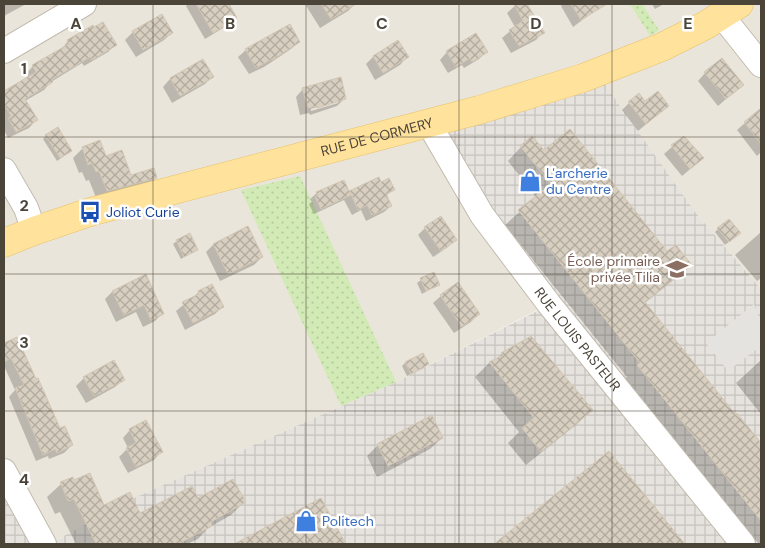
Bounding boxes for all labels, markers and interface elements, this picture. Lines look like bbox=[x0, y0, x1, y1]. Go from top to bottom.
text: A bbox=[70, 13, 82, 34]
text: B bbox=[225, 13, 235, 34]
text: C bbox=[376, 13, 388, 34]
text: D bbox=[530, 13, 542, 34]
text: E bbox=[683, 13, 693, 34]
text: 1 bbox=[21, 58, 27, 79]
street label: RUE DE CORMERY bbox=[319, 113, 435, 160]
place label: L'archerie du Centre bbox=[546, 164, 611, 198]
shop icon: L'archerie du Centre bbox=[517, 168, 543, 194]
text: 2 bbox=[19, 195, 29, 216]
bus stop icon: Joliot Curie bbox=[77, 199, 103, 225]
place label: Joliot Curie bbox=[106, 203, 180, 221]
place label: École primaire privée Tilia bbox=[567, 252, 660, 286]
school or university icon: École primaire privée Tilia bbox=[664, 256, 690, 282]
street label: RUE LOUIS PASTEUR bbox=[531, 284, 625, 395]
text: 3 bbox=[19, 332, 29, 353]
text: 4 bbox=[19, 469, 29, 490]
shop icon: Politech bbox=[293, 508, 319, 534]
place label: Politech bbox=[322, 512, 374, 530]

